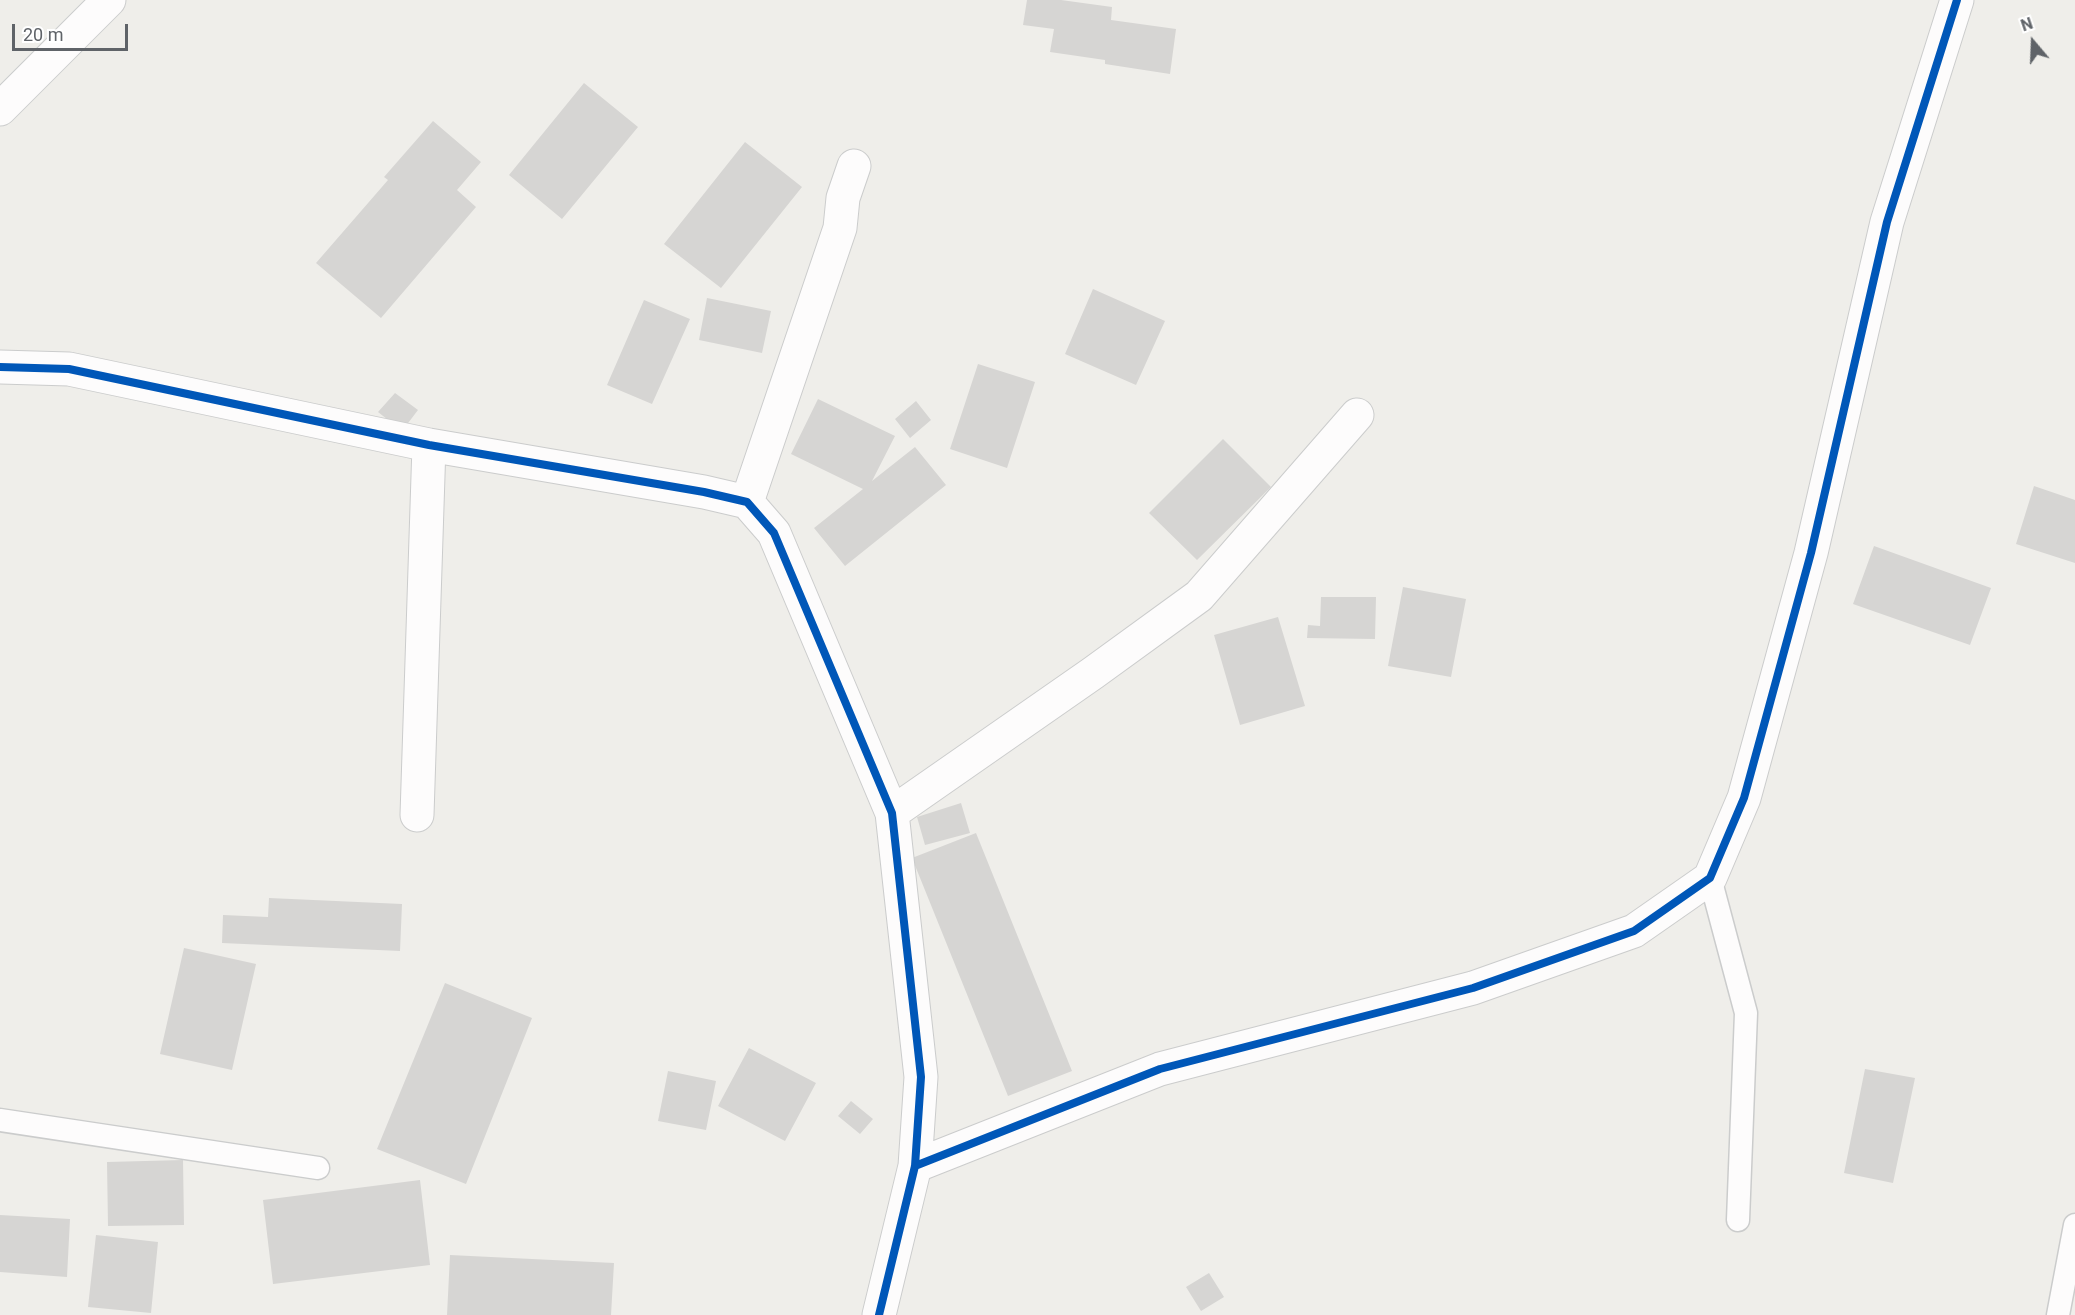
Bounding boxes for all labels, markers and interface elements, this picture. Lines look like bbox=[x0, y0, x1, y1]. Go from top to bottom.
scale bar bbox=[15, 12, 130, 50]
north arrow bbox=[2003, 12, 2063, 72]
text: N bbox=[2019, 14, 2035, 35]
text: 20 m bbox=[23, 24, 63, 45]

